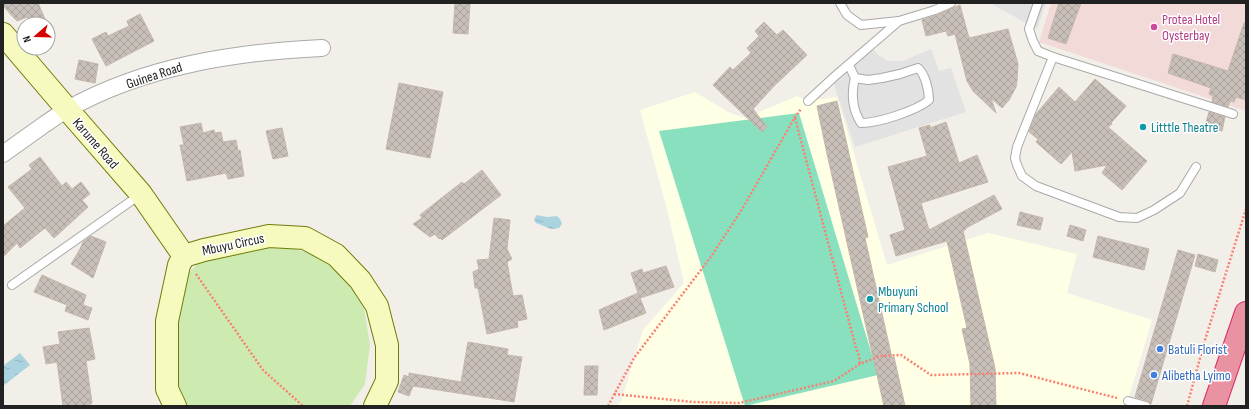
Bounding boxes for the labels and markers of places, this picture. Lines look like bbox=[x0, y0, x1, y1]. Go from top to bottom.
place label: Protea Hotel Oysterbay bbox=[1162, 11, 1220, 44]
marker: Protea Hotel Oysterbay bbox=[1149, 22, 1159, 32]
place label: Litttle Theatre bbox=[1151, 119, 1218, 136]
marker: Litttle Theatre bbox=[1138, 122, 1148, 132]
place label: Mbuyuni Primary School bbox=[878, 283, 948, 316]
marker: Mbuyuni Primary School bbox=[865, 294, 875, 304]
place label: Batuli Florist bbox=[1168, 341, 1227, 358]
marker: Batuli Florist bbox=[1155, 344, 1165, 354]
place label: Alibetha Lyimo bbox=[1161, 367, 1231, 384]
marker: Alibetha Lyimo bbox=[1149, 370, 1159, 380]

